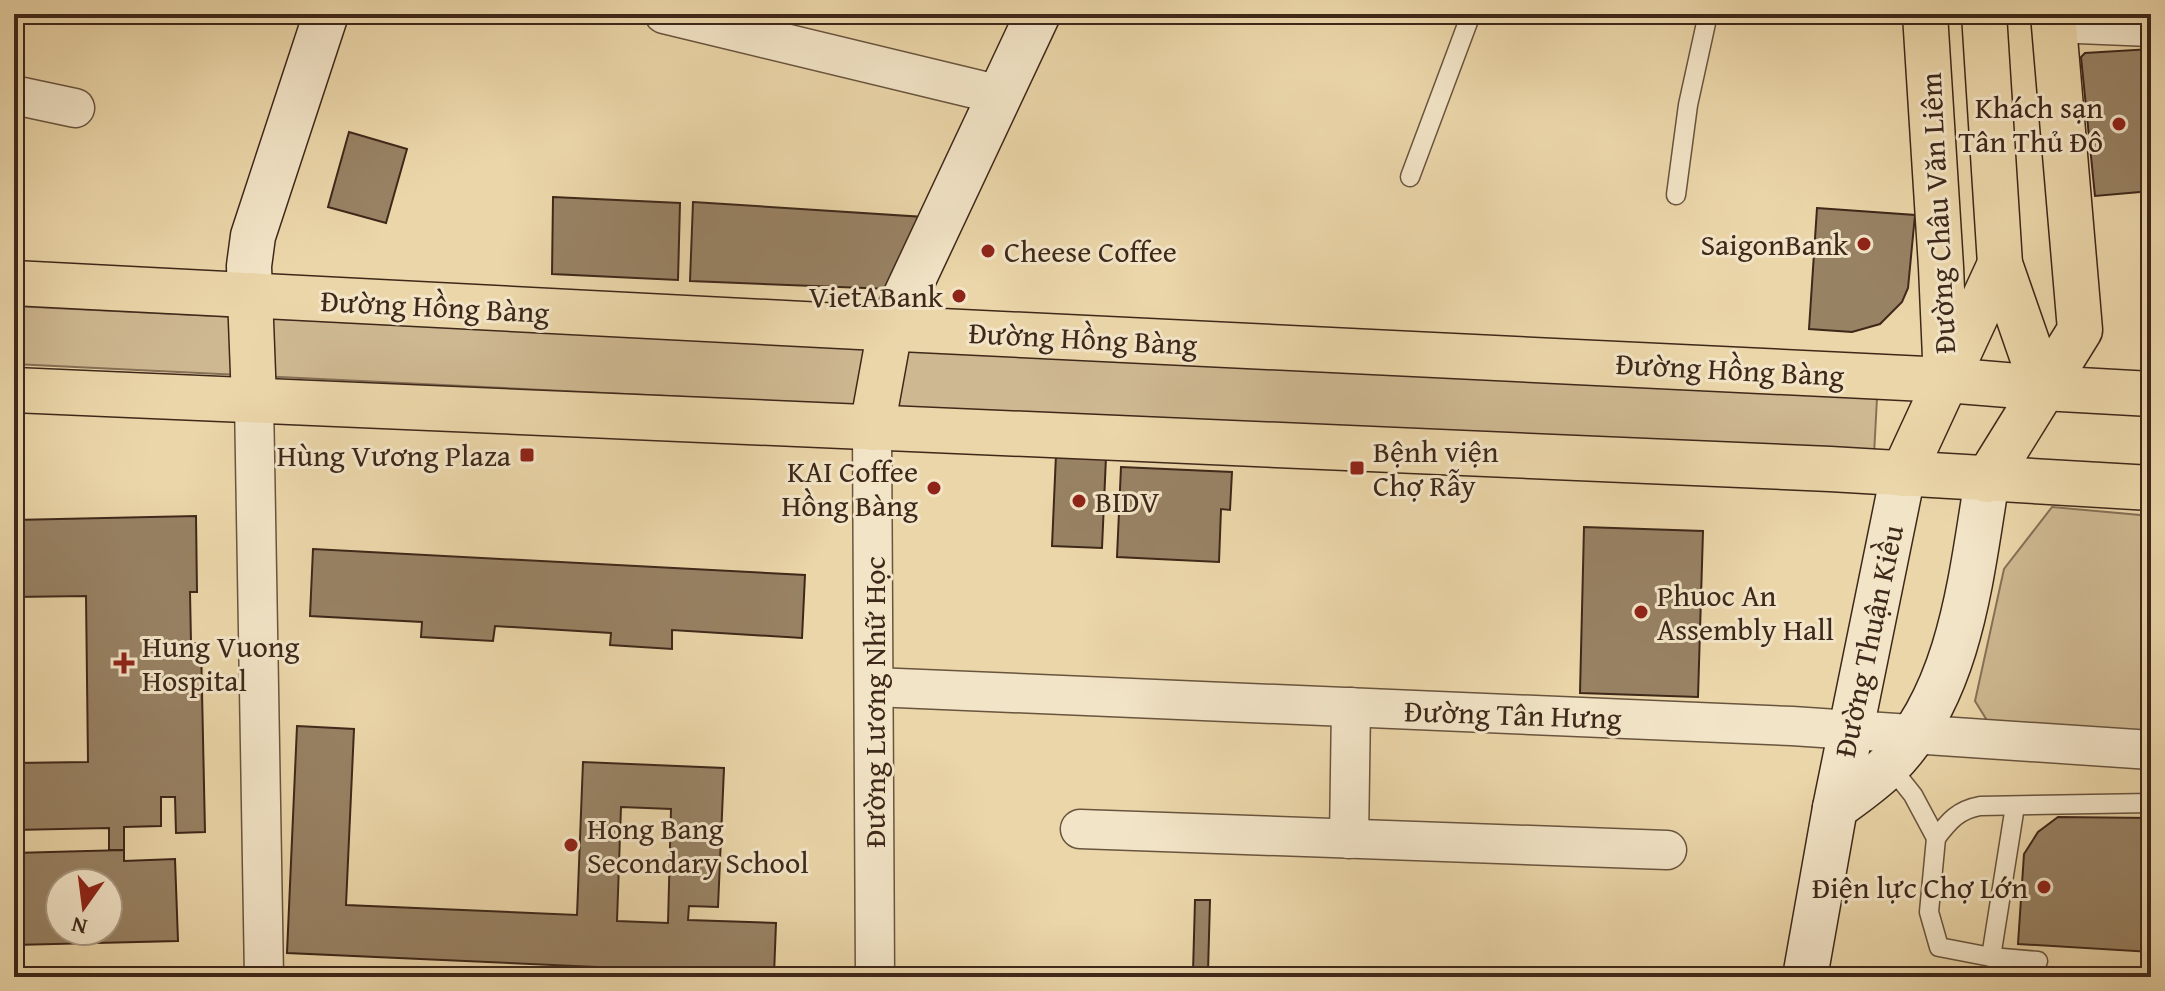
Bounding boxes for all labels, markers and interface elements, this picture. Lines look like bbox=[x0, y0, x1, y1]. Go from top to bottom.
street label: Đường Châu Văn Liêm bbox=[1908, 71, 1966, 355]
place label: Khách sạn Tân Thủ Đô bbox=[1959, 85, 2103, 163]
marker: Khách sạn Tân Thủ Đô bbox=[2110, 115, 2128, 133]
place label: SaigonBank bbox=[1700, 222, 1849, 266]
place label: Cheese Coffee bbox=[1004, 229, 1177, 273]
marker: SaigonBank bbox=[1855, 235, 1873, 253]
marker: Cheese Coffee bbox=[979, 242, 997, 260]
place label: VietABank bbox=[809, 274, 944, 318]
street label: Đường Hồng Bàng bbox=[320, 278, 550, 334]
marker: VietABank bbox=[950, 287, 968, 305]
street label: Đường Hồng Bàng bbox=[968, 310, 1198, 366]
street label: Đường Hồng Bàng bbox=[1615, 341, 1845, 397]
place label: Bệnh viện Chợ Rẫy bbox=[1373, 429, 1499, 507]
place label: Hùng Vương Plaza bbox=[277, 433, 511, 477]
marker: Hùng Vương Plaza bbox=[518, 446, 536, 464]
place label: KAI Coffee Hồng Bàng bbox=[781, 449, 918, 527]
marker: Bệnh viện Chợ Rẫy bbox=[1348, 459, 1366, 477]
marker: KAI Coffee Hồng Bàng bbox=[925, 479, 943, 497]
place label: BIDV bbox=[1095, 479, 1160, 523]
marker: BIDV bbox=[1070, 492, 1088, 510]
street label: Đường Thuận Kiều bbox=[1822, 520, 1914, 761]
street label: Đường Lương Nhữ Học bbox=[852, 556, 896, 848]
place label: Phuoc An Assembly Hall bbox=[1657, 573, 1834, 651]
marker: Phuoc An Assembly Hall bbox=[1632, 603, 1650, 621]
place label: Hung Vuong Hospital bbox=[142, 624, 300, 702]
marker: Hung Vuong Hospital bbox=[113, 652, 135, 674]
street label: Đường Tân Hưng bbox=[1404, 688, 1622, 740]
place label: Hong Bang Secondary School bbox=[587, 806, 809, 884]
marker: Hong Bang Secondary School bbox=[562, 836, 580, 854]
place label: Điện lực Chợ Lớn bbox=[1812, 865, 2028, 909]
north arrow bbox=[44, 867, 124, 947]
marker: Điện lực Chợ Lớn bbox=[2035, 878, 2053, 896]
text: N bbox=[68, 909, 90, 944]

